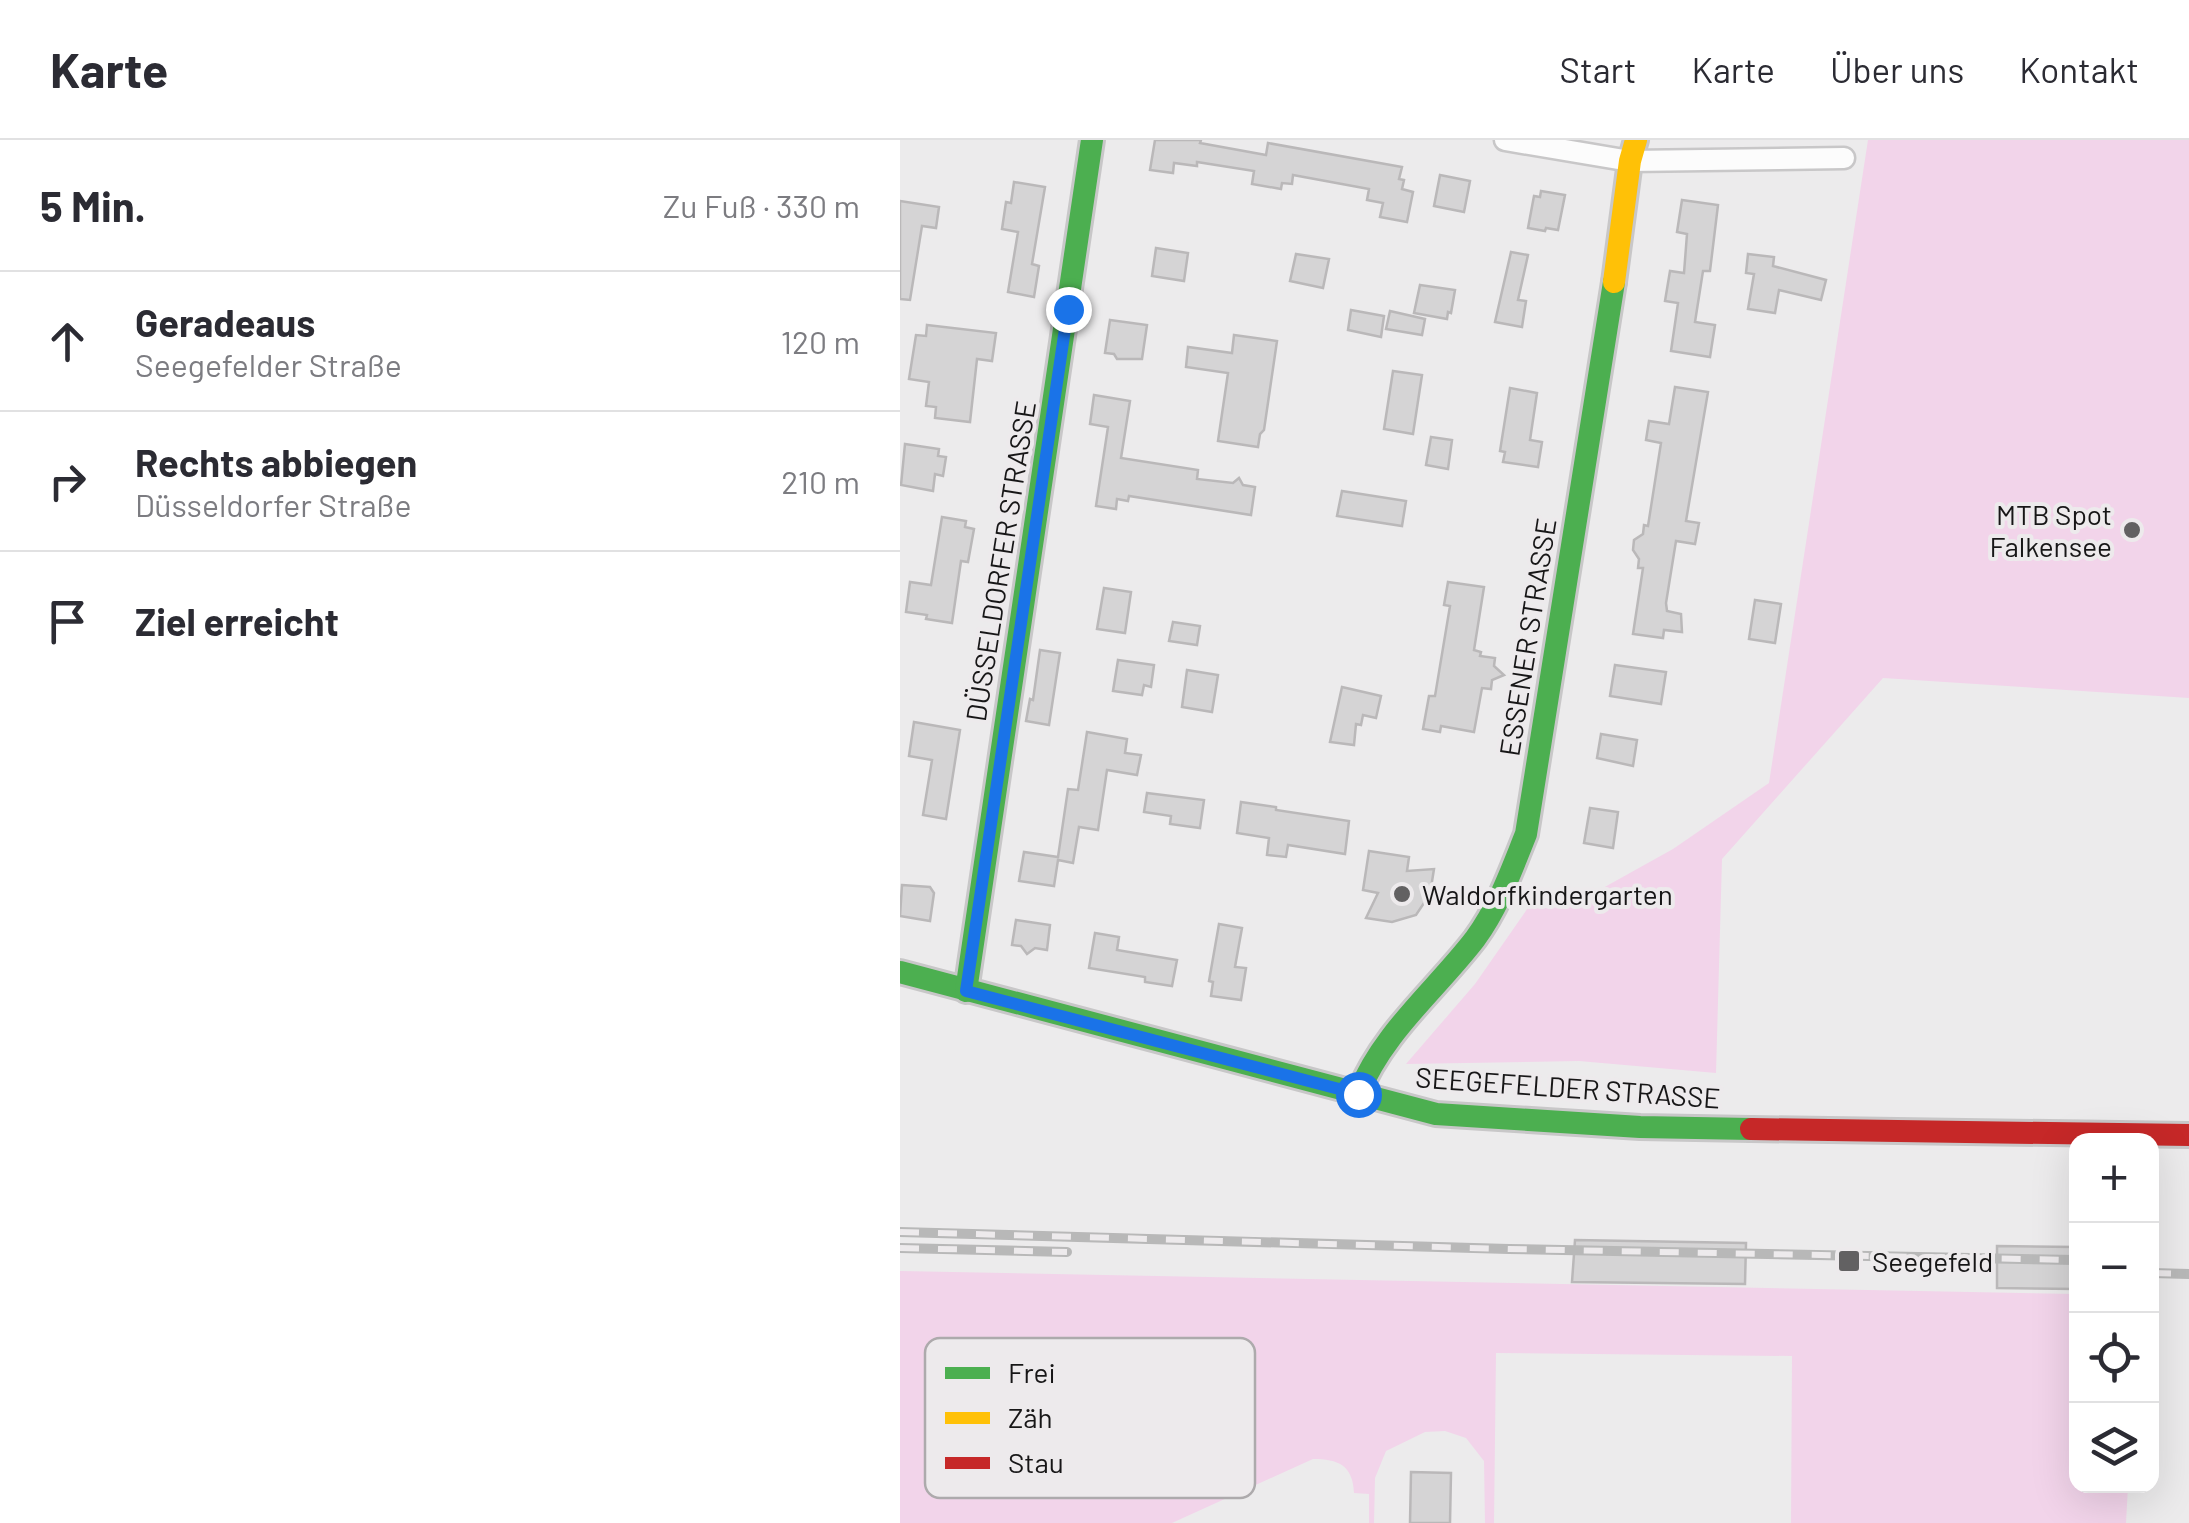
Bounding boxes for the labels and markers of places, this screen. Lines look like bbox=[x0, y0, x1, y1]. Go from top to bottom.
place label: MTB Spot Falkensee bbox=[1989, 497, 2112, 563]
marker: MTB Spot Falkensee bbox=[2121, 519, 2143, 541]
place label: Waldorfkindergarten bbox=[1422, 877, 1673, 911]
marker: Waldorfkindergarten bbox=[1391, 883, 1413, 905]
place label: Seegefeld bbox=[1872, 1244, 1993, 1278]
marker: Seegefeld bbox=[1836, 1248, 1862, 1274]

